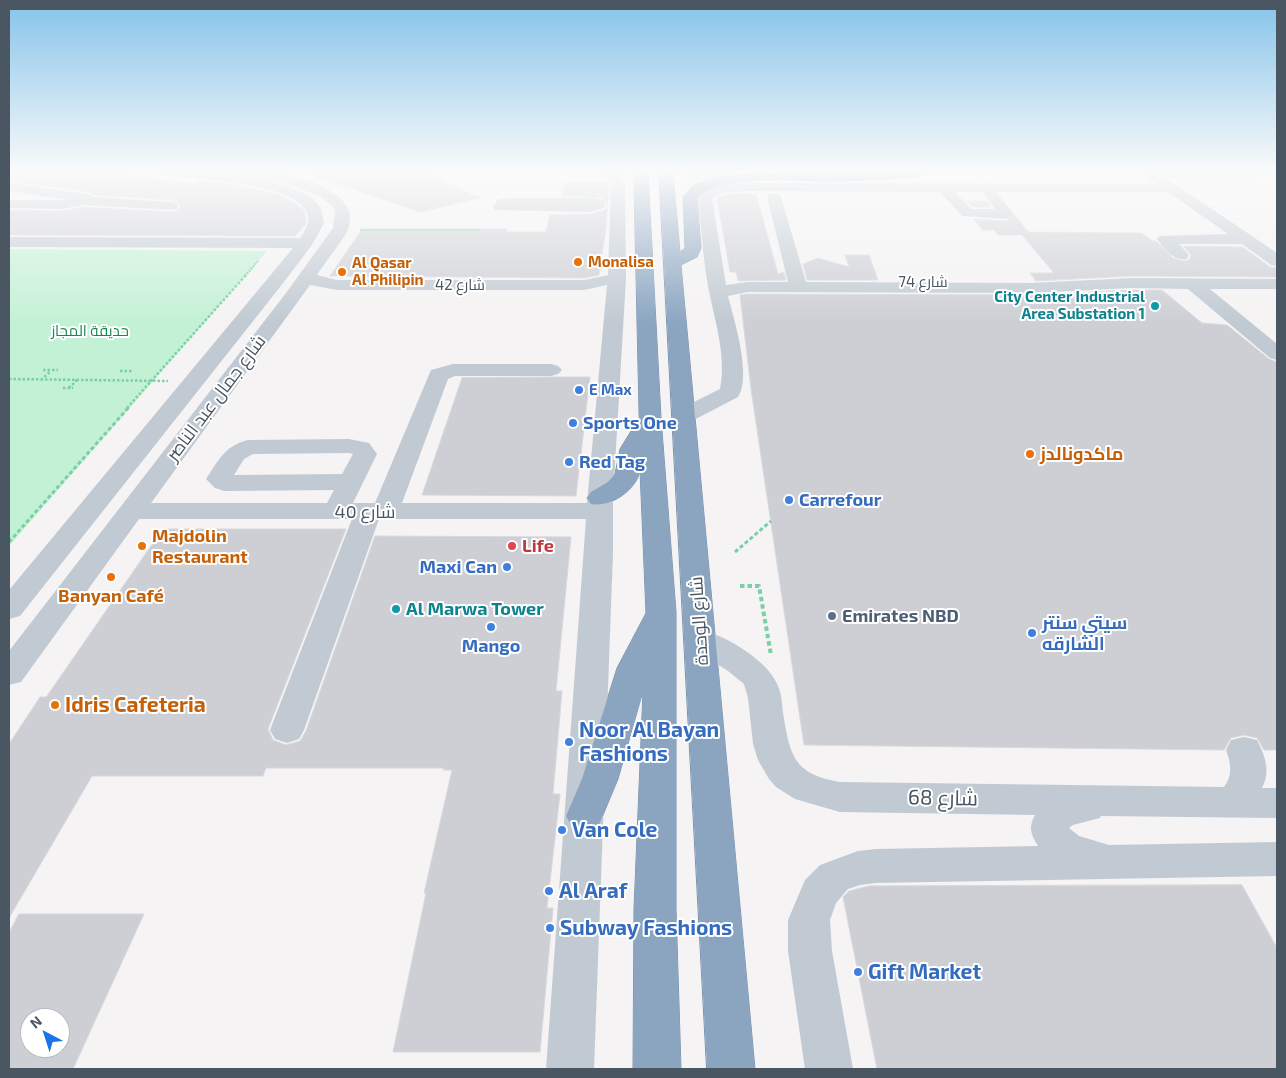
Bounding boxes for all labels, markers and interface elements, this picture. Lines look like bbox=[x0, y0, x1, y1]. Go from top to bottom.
place label: Monalisa bbox=[588, 253, 654, 271]
place label: Al Qasar Al Philipin bbox=[352, 254, 424, 289]
marker: Monalisa bbox=[572, 256, 584, 268]
marker: Al Qasar Al Philipin bbox=[336, 266, 348, 278]
street label: شارع 74 bbox=[898, 273, 948, 291]
street label: شارع 42 bbox=[435, 276, 485, 294]
place label: City Center Industrial Area Substation 1 bbox=[994, 288, 1145, 323]
marker: City Center Industrial Area Substation 1 bbox=[1149, 300, 1161, 312]
park label: حديقة المجاز bbox=[51, 322, 129, 340]
street label: شارع جمال عبد الناصر bbox=[162, 331, 270, 465]
place label: E Max bbox=[589, 381, 632, 399]
marker: E Max bbox=[573, 384, 585, 396]
place label: Sports One bbox=[583, 412, 677, 434]
marker: Sports One bbox=[567, 417, 579, 429]
place label: ماكدونالدز bbox=[1040, 443, 1123, 465]
marker: ماكدونالدز bbox=[1024, 448, 1036, 460]
place label: Red Tag bbox=[579, 451, 645, 473]
marker: Red Tag bbox=[563, 456, 575, 468]
place label: Carrefour bbox=[799, 489, 881, 511]
marker: Carrefour bbox=[783, 494, 795, 506]
street label: شارع 40 bbox=[335, 501, 395, 523]
place label: Majdolin Restaurant bbox=[152, 525, 248, 568]
place label: Life bbox=[522, 535, 554, 557]
marker: Majdolin Restaurant bbox=[136, 540, 148, 552]
marker: Life bbox=[506, 540, 518, 552]
place label: Maxi Can bbox=[420, 556, 497, 578]
marker: Maxi Can bbox=[501, 561, 513, 573]
marker: Banyan Café bbox=[105, 571, 117, 583]
street label: شارع الوحدة bbox=[685, 576, 713, 666]
place label: Banyan Café bbox=[58, 585, 164, 607]
place label: Al Marwa Tower bbox=[406, 598, 544, 620]
marker: Al Marwa Tower bbox=[390, 603, 402, 615]
place label: Emirates NBD bbox=[842, 605, 959, 627]
marker: Emirates NBD bbox=[826, 610, 838, 622]
place label: سيتي سنتر الشارقه bbox=[1042, 612, 1127, 654]
marker: Mango bbox=[485, 621, 497, 633]
marker: سيتي سنتر الشارقه bbox=[1026, 627, 1038, 639]
place label: Mango bbox=[462, 635, 520, 657]
place label: Idris Cafeteria bbox=[65, 692, 206, 718]
marker: Idris Cafeteria bbox=[49, 699, 61, 711]
place label: Noor Al Bayan Fashions bbox=[579, 717, 719, 767]
marker: Noor Al Bayan Fashions bbox=[563, 736, 575, 748]
street label: شارع 68 bbox=[908, 785, 978, 811]
place label: Van Cole bbox=[572, 817, 657, 843]
marker: Van Cole bbox=[556, 824, 568, 836]
place label: Al Araf bbox=[559, 878, 627, 904]
marker: Al Araf bbox=[543, 885, 555, 897]
place label: Subway Fashions bbox=[560, 915, 732, 941]
marker: Subway Fashions bbox=[544, 922, 556, 934]
place label: Gift Market bbox=[868, 959, 981, 985]
marker: Gift Market bbox=[852, 966, 864, 978]
north arrow bbox=[20, 1008, 70, 1058]
text: N bbox=[26, 1012, 45, 1032]

